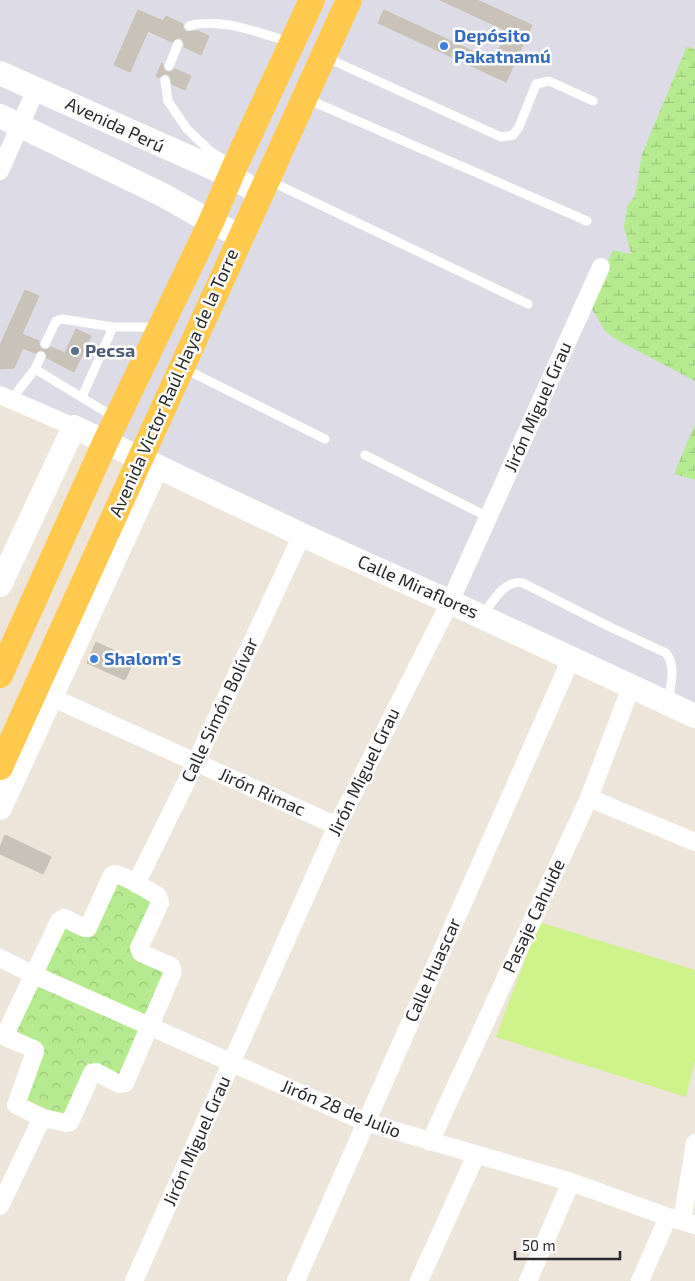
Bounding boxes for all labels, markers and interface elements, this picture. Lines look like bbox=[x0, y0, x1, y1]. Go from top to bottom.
place label: Depósito Pakatnamú bbox=[454, 24, 551, 67]
marker: Depósito Pakatnamú bbox=[438, 40, 450, 52]
street label: Avenida Perú bbox=[62, 92, 168, 157]
street label: Avenida Victor Raúl Haya de la Torre bbox=[104, 245, 242, 520]
street label: Jirón Miguel Grau bbox=[499, 338, 576, 475]
place label: Pecsa bbox=[85, 339, 135, 361]
marker: Pecsa bbox=[69, 345, 81, 357]
street label: Calle Miraflores bbox=[355, 550, 482, 623]
street label: Calle Simón Bolívar bbox=[176, 634, 262, 786]
place label: Shalom's bbox=[104, 647, 181, 669]
marker: Shalom's bbox=[88, 653, 100, 665]
street label: Jirón Miguel Grau bbox=[323, 704, 404, 839]
street label: Jirón Rimac bbox=[216, 762, 309, 820]
street label: Pasaje Cahuide bbox=[497, 855, 569, 976]
street label: Calle Huascar bbox=[399, 914, 465, 1025]
street label: Jirón Miguel Grau bbox=[158, 1072, 235, 1209]
street label: Jirón 28 de Julio bbox=[278, 1074, 405, 1142]
scale bar bbox=[515, 1228, 620, 1260]
text: 50 m bbox=[522, 1236, 556, 1254]

